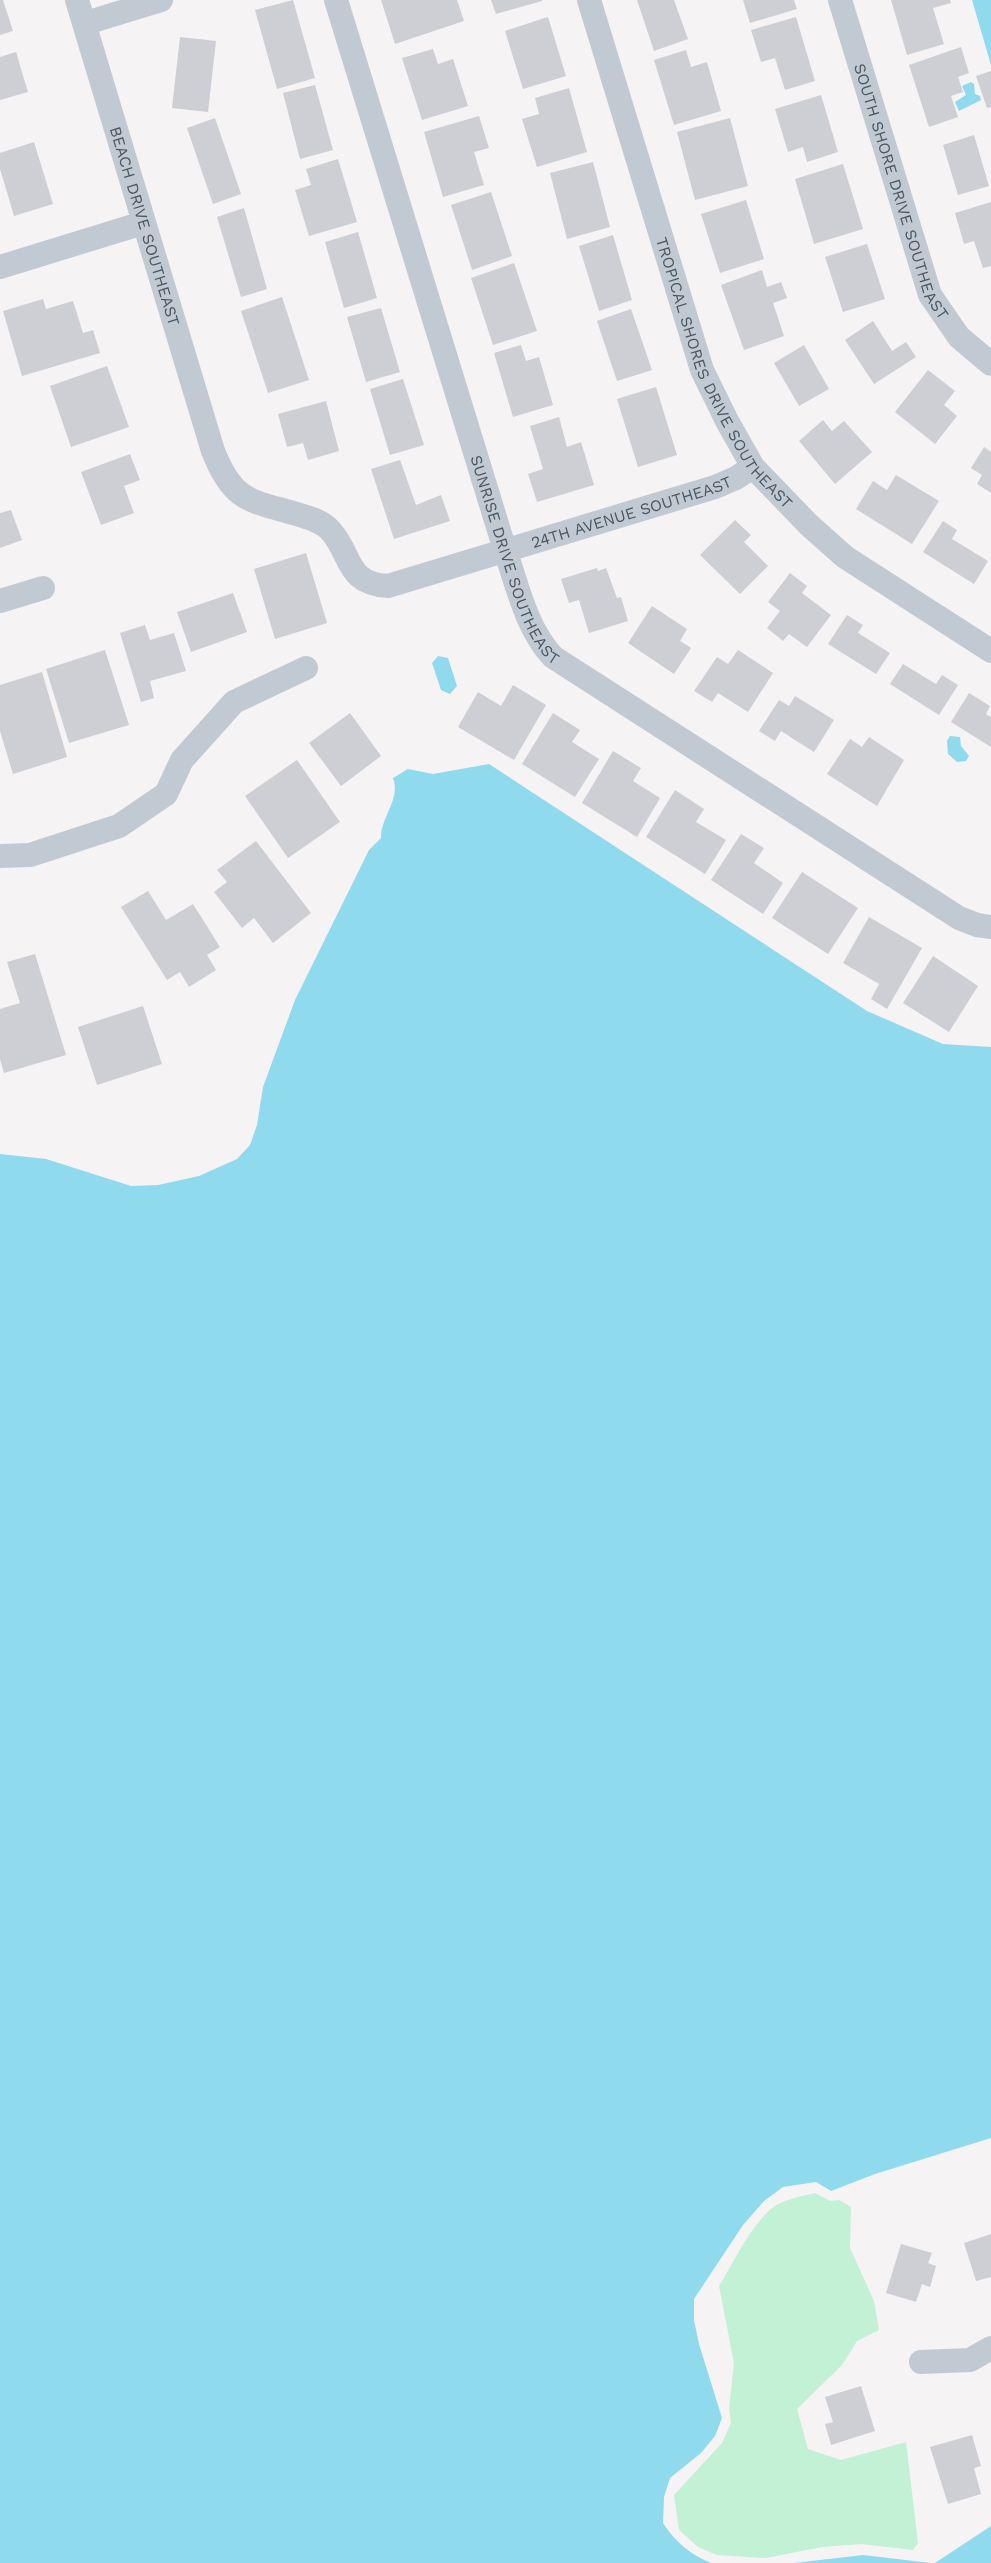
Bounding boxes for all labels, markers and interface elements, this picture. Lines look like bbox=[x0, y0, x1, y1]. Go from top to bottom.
street label: SOUTH SHORE DRIVE SOUTHEAST bbox=[850, 61, 953, 323]
street label: BEACH DRIVE SOUTHEAST bbox=[106, 124, 184, 328]
street label: TROPICAL SHORES DRIVE SOUTHEAST bbox=[652, 235, 797, 512]
street label: SUNRISE DRIVE SOUTHEAST bbox=[466, 453, 563, 669]
street label: 24TH AVENUE SOUTHEAST bbox=[529, 472, 735, 552]

